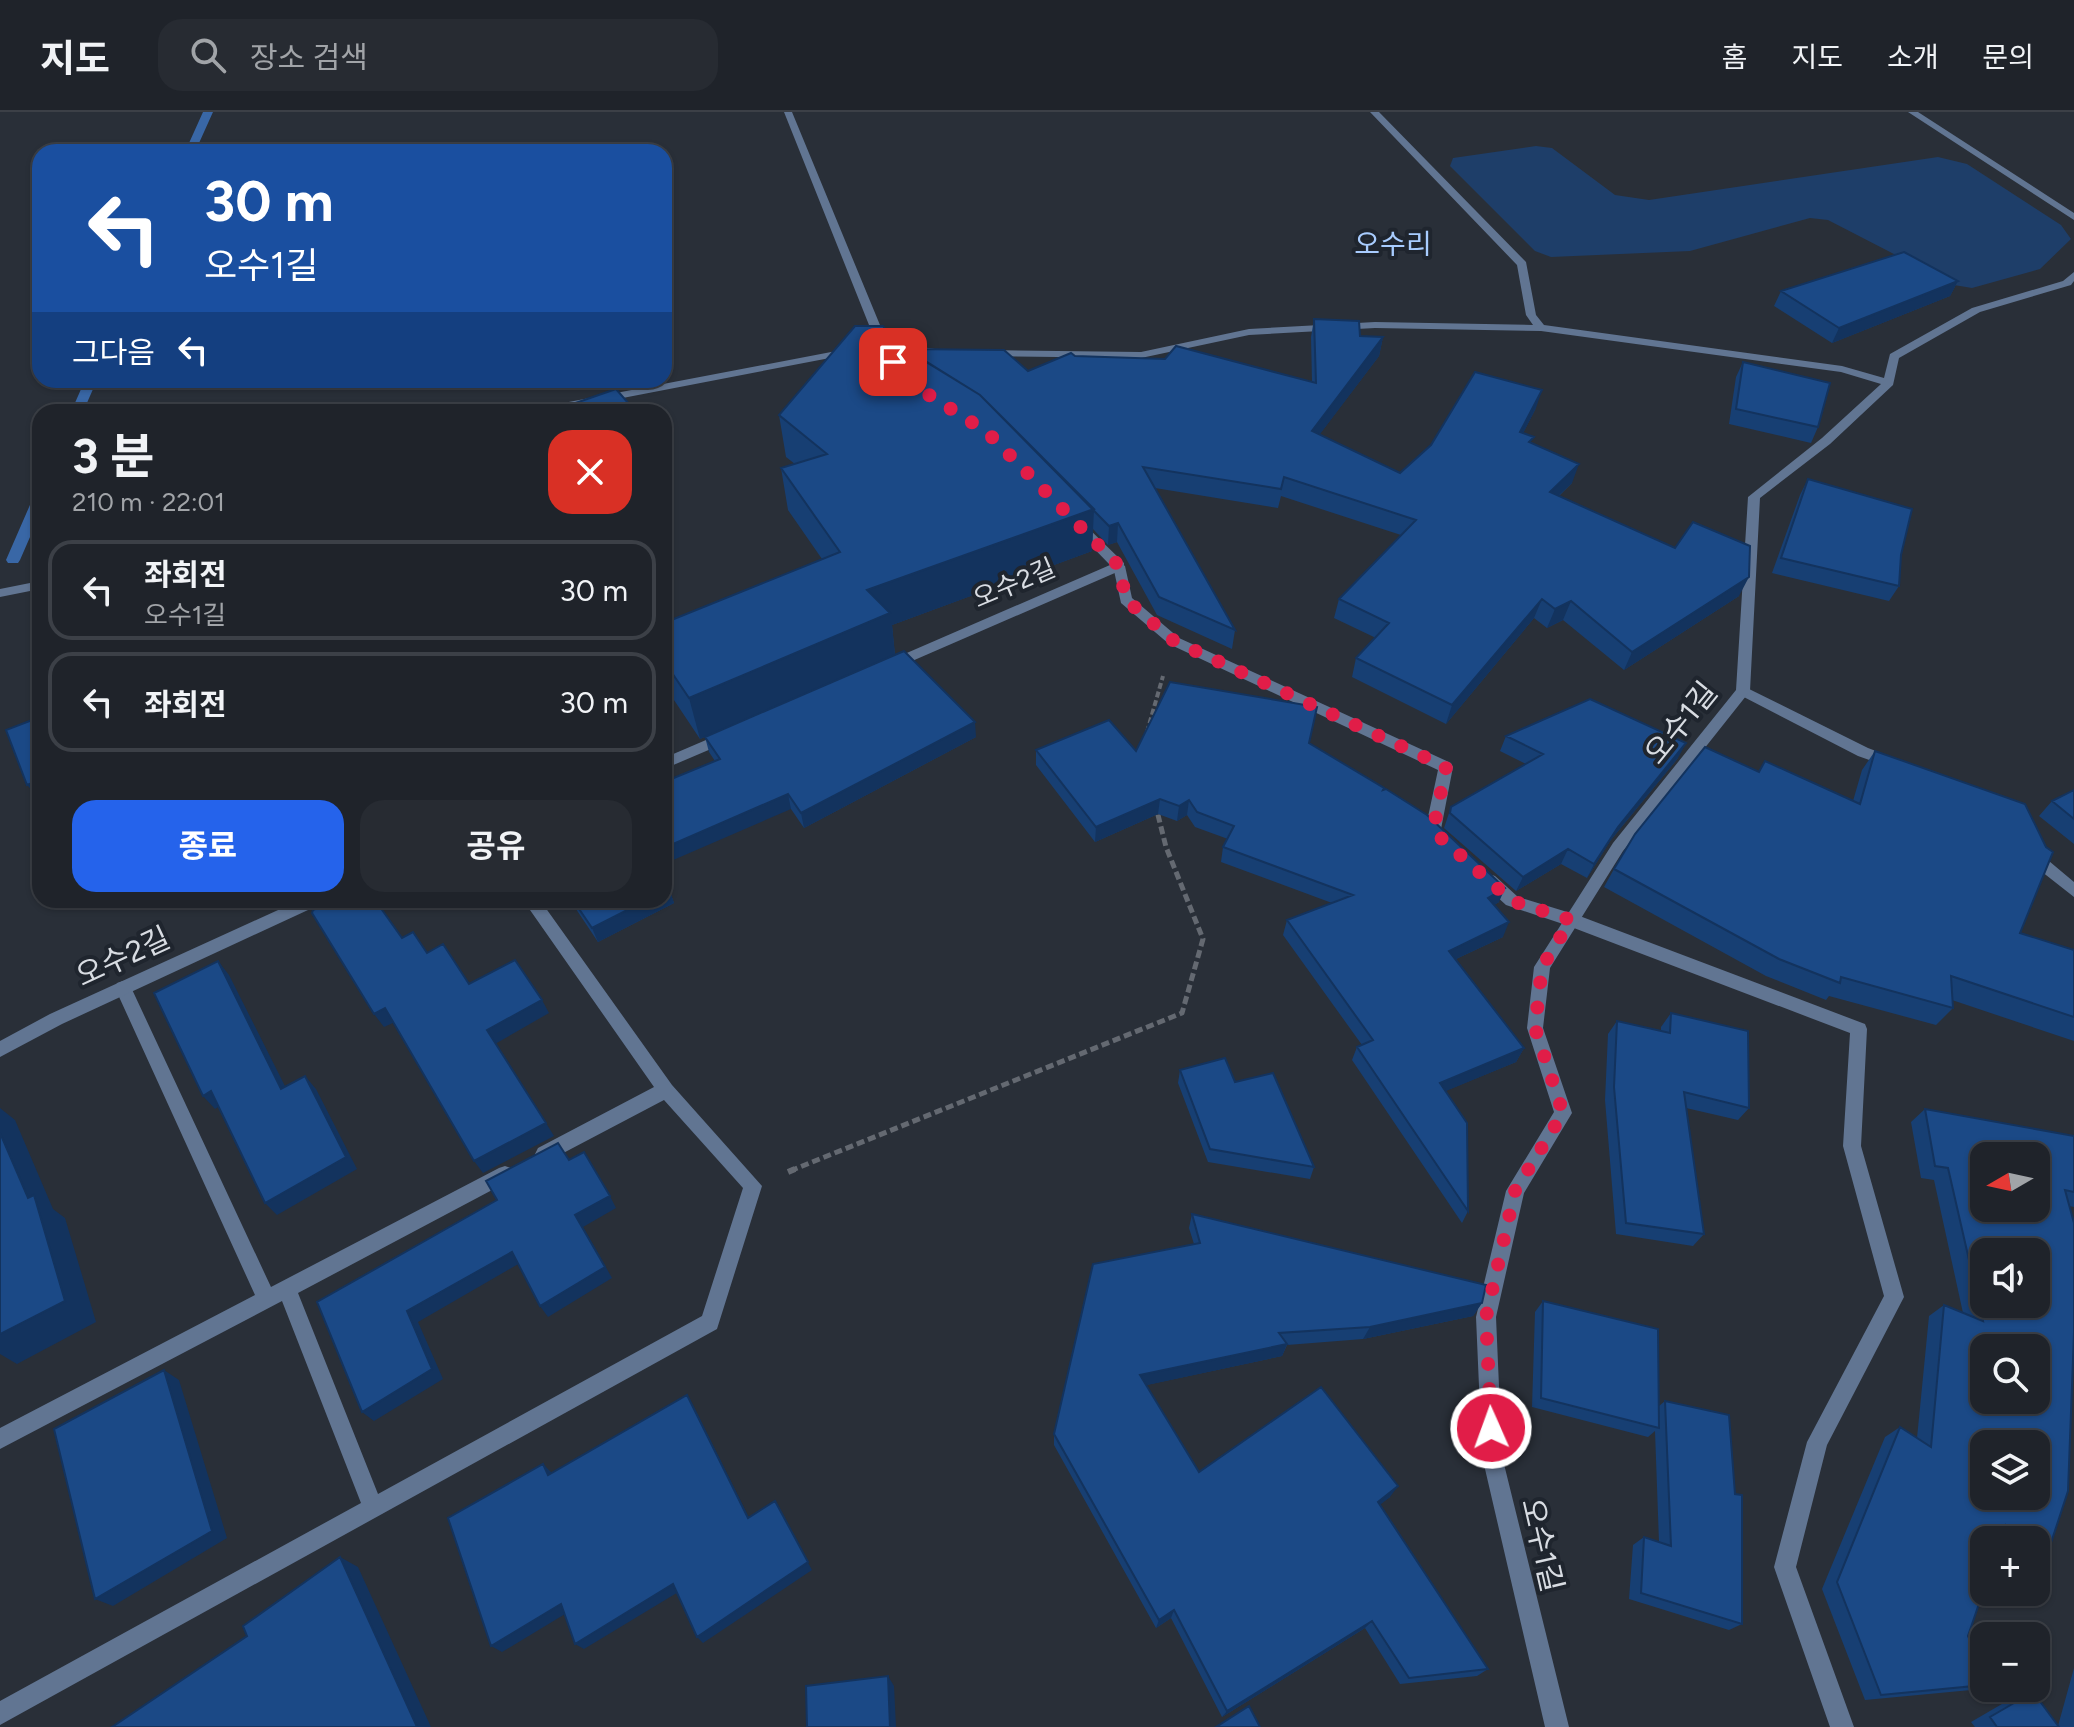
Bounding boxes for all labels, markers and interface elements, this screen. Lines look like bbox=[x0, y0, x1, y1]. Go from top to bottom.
search box bbox=[158, 19, 718, 91]
icon: search bbox=[186, 33, 230, 77]
text: 지도 bbox=[40, 36, 110, 82]
text: 장소 검색 bbox=[250, 39, 368, 76]
text: 홈 bbox=[1722, 40, 1747, 74]
text: 지도 bbox=[1791, 40, 1843, 74]
text: 소개 bbox=[1887, 40, 1938, 74]
text: 문의 bbox=[1982, 40, 2034, 74]
text: 30 m bbox=[204, 168, 334, 235]
icon: left bbox=[72, 176, 176, 280]
district label: 오수리 bbox=[1354, 227, 1432, 261]
text: 오수1길 bbox=[204, 244, 318, 287]
icon: left bbox=[171, 328, 215, 372]
pin bbox=[859, 328, 927, 396]
text: 그다음 bbox=[72, 334, 155, 371]
icon: arrive bbox=[871, 340, 915, 384]
text: 3 분 bbox=[72, 427, 154, 485]
button: close bbox=[548, 430, 632, 514]
text: 210 m · 22:01 bbox=[72, 486, 225, 518]
street label: 오수2길 bbox=[968, 551, 1060, 615]
text: 좌회전 bbox=[144, 556, 227, 593]
icon: left bbox=[76, 568, 120, 612]
text: 30 m bbox=[560, 572, 628, 609]
text: 오수1길 bbox=[144, 599, 227, 631]
street label: 오수1길 bbox=[1636, 674, 1725, 771]
icon: left bbox=[76, 680, 120, 724]
text: 30 m bbox=[560, 684, 628, 721]
text: 좌회전 bbox=[144, 686, 227, 723]
button: 종료 bbox=[72, 800, 344, 892]
button: 공유 bbox=[360, 800, 632, 892]
street label: 오수2길 bbox=[70, 919, 176, 994]
north arrow bbox=[1970, 1142, 2050, 1222]
map controls bbox=[1970, 1142, 2050, 1702]
button: sound bbox=[1970, 1238, 2050, 1318]
button: search bbox=[1970, 1334, 2050, 1414]
position arrow bbox=[1449, 1386, 1533, 1470]
button: layers bbox=[1970, 1430, 2050, 1510]
street label: 오수1길 bbox=[1514, 1494, 1571, 1595]
button: + bbox=[1970, 1526, 2050, 1606]
button: − bbox=[1970, 1622, 2050, 1702]

